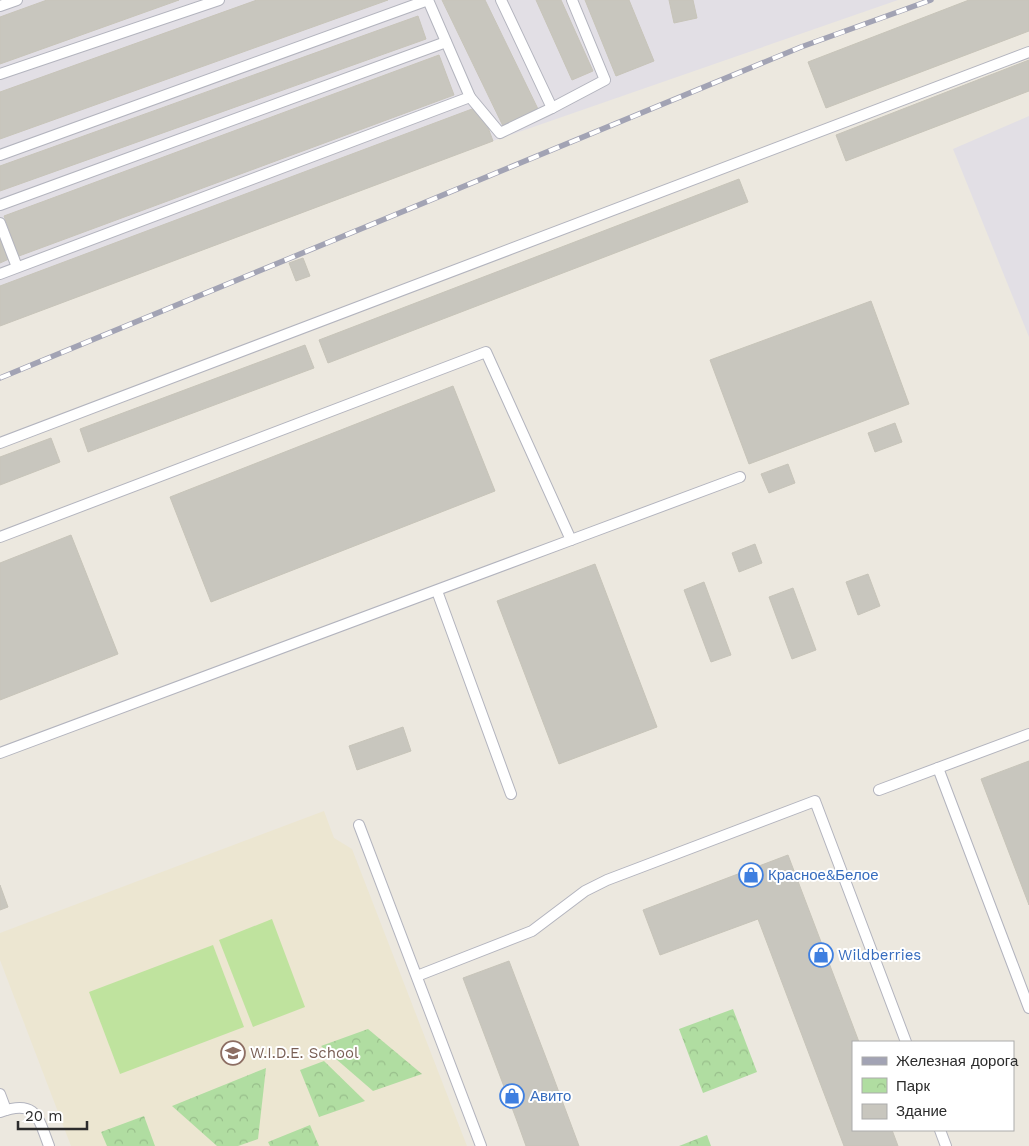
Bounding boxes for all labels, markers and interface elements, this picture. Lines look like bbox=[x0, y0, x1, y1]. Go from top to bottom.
shop icon: Красное&Белое bbox=[738, 862, 764, 888]
place label: Красное&Белое bbox=[768, 866, 879, 884]
shop icon: Wildberries bbox=[808, 942, 834, 968]
place label: Wildberries bbox=[838, 946, 921, 964]
school or university icon: W.I.D.E. School bbox=[220, 1040, 246, 1066]
legend bbox=[852, 1041, 1014, 1131]
place label: W.I.D.E. School bbox=[250, 1044, 359, 1062]
text: Железная дорога bbox=[896, 1052, 1019, 1070]
text: Парк bbox=[896, 1077, 930, 1095]
shop icon: Авито bbox=[499, 1083, 525, 1109]
place label: Авито bbox=[530, 1087, 571, 1105]
scale bar bbox=[18, 1098, 86, 1130]
text: Здание bbox=[896, 1102, 947, 1120]
text: 20 m bbox=[25, 1107, 63, 1125]

